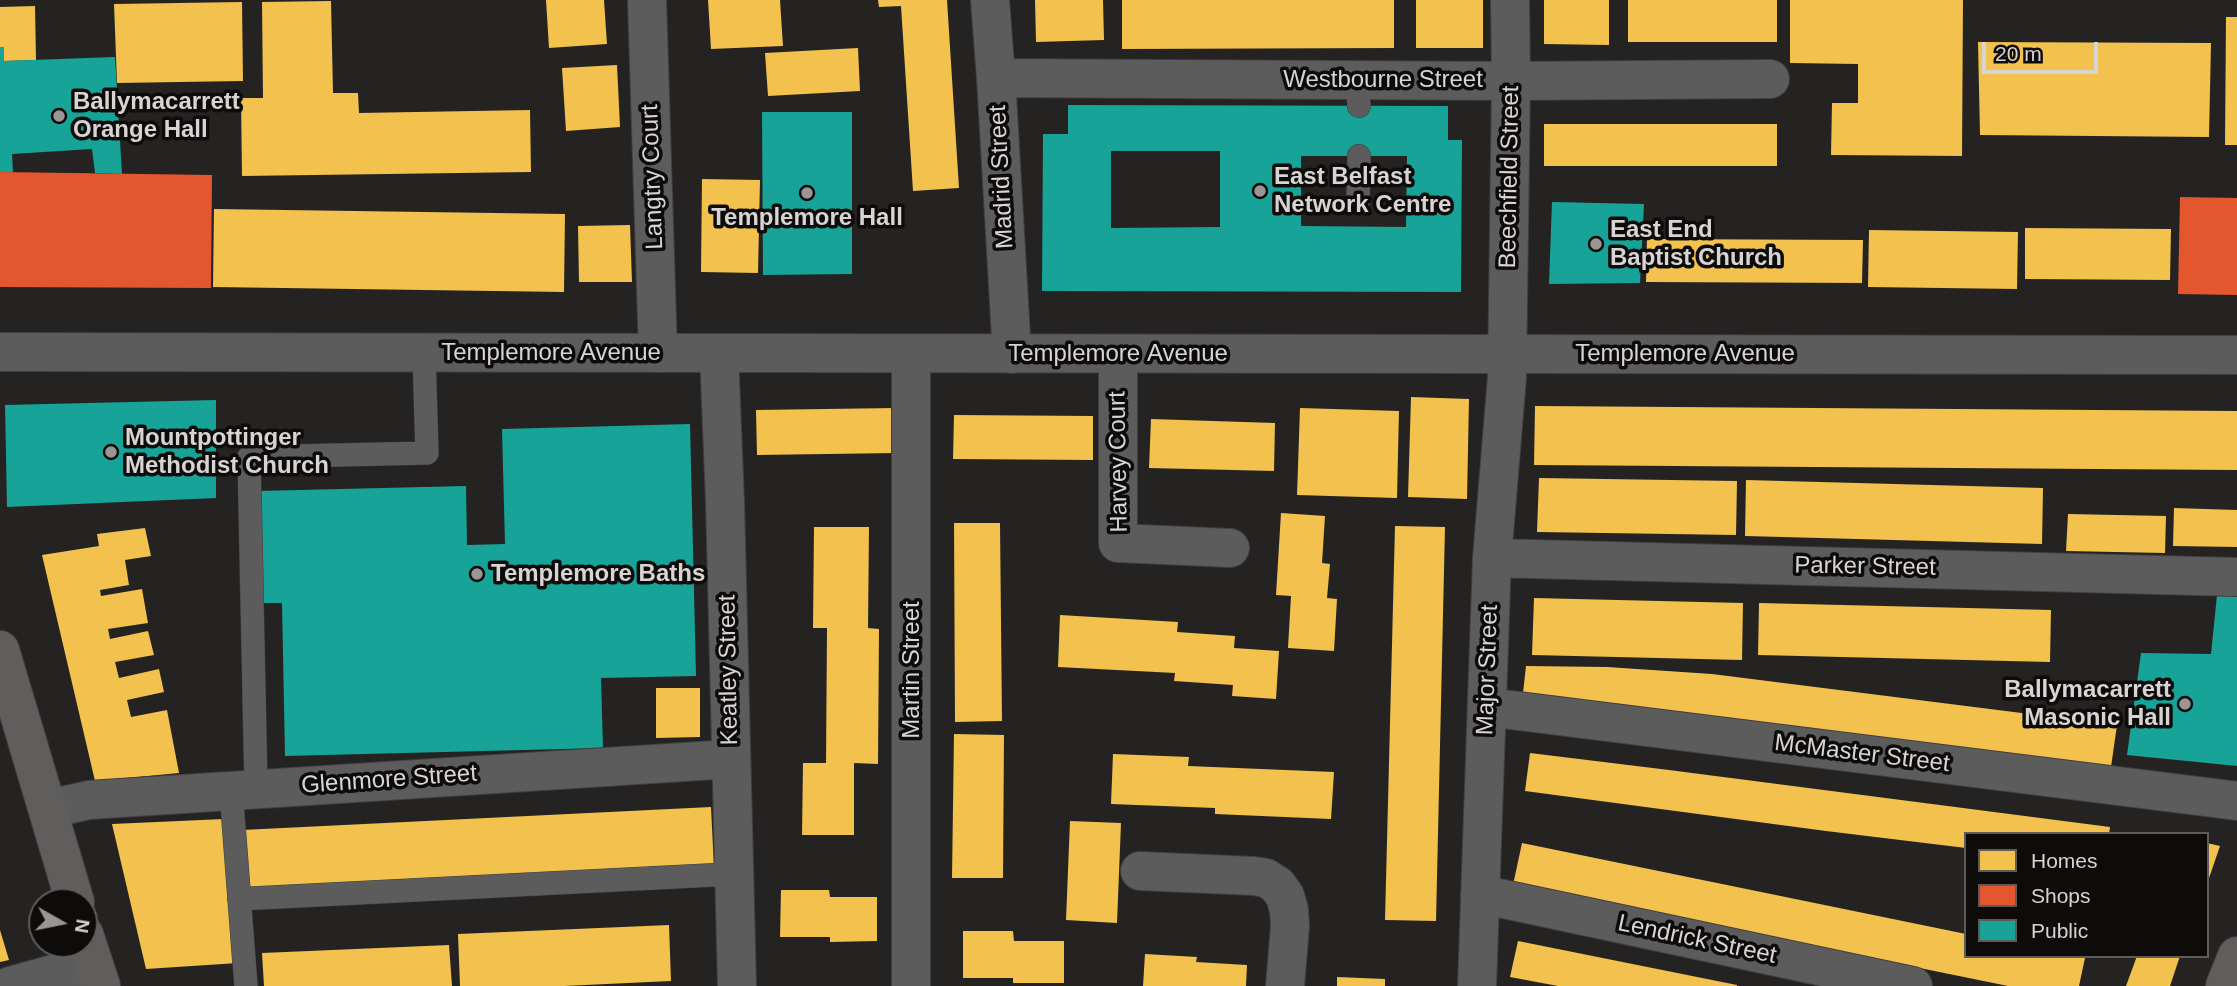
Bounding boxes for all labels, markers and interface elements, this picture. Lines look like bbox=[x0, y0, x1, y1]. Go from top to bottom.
scale bar bbox=[1985, 28, 2100, 72]
text: 20 m bbox=[1995, 42, 2042, 65]
street label: Westbourne Street bbox=[1283, 66, 1483, 94]
street label: Beechfield Street bbox=[1494, 85, 1526, 269]
place label: Ballymacarrett Orange Hall bbox=[73, 88, 240, 144]
street label: Langtry Court bbox=[636, 104, 670, 250]
street label: Madrid Street bbox=[984, 104, 1020, 250]
marker: Ballymacarrett Orange Hall bbox=[51, 108, 67, 124]
place label: East Belfast Network Centre bbox=[1274, 163, 1451, 219]
marker: East Belfast Network Centre bbox=[1252, 183, 1268, 199]
marker: Templemore Hall bbox=[799, 185, 815, 201]
place label: Templemore Hall bbox=[711, 204, 903, 232]
place label: East End Baptist Church bbox=[1610, 216, 1782, 272]
marker: East End Baptist Church bbox=[1588, 236, 1604, 252]
street label: Templemore Avenue bbox=[441, 339, 661, 367]
street label: Templemore Avenue bbox=[1008, 340, 1228, 368]
street label: Templemore Avenue bbox=[1575, 340, 1795, 368]
street label: Harvey Court bbox=[1103, 391, 1135, 533]
place label: Mountpottinger Methodist Church bbox=[125, 424, 329, 480]
marker: Mountpottinger Methodist Church bbox=[103, 444, 119, 460]
street label: Parker Street bbox=[1794, 551, 1936, 583]
place label: Templemore Baths bbox=[491, 560, 705, 588]
marker: Templemore Baths bbox=[469, 566, 485, 582]
street label: Keatley Street bbox=[713, 594, 745, 746]
street label: Martin Street bbox=[898, 601, 926, 739]
street label: Major Street bbox=[1471, 604, 1505, 736]
place label: Ballymacarrett Masonic Hall bbox=[2004, 676, 2171, 732]
marker: Ballymacarrett Masonic Hall bbox=[2177, 696, 2193, 712]
street label: McMaster Street bbox=[1773, 729, 1951, 779]
street label: Glenmore Street bbox=[300, 759, 478, 801]
legend bbox=[1964, 832, 2209, 958]
text: Homes bbox=[2031, 849, 2098, 872]
text: Shops bbox=[2031, 884, 2091, 907]
north arrow bbox=[28, 888, 98, 958]
street label: Lendrick Street bbox=[1615, 909, 1779, 971]
text: N bbox=[71, 918, 94, 934]
text: Public bbox=[2031, 919, 2088, 942]

